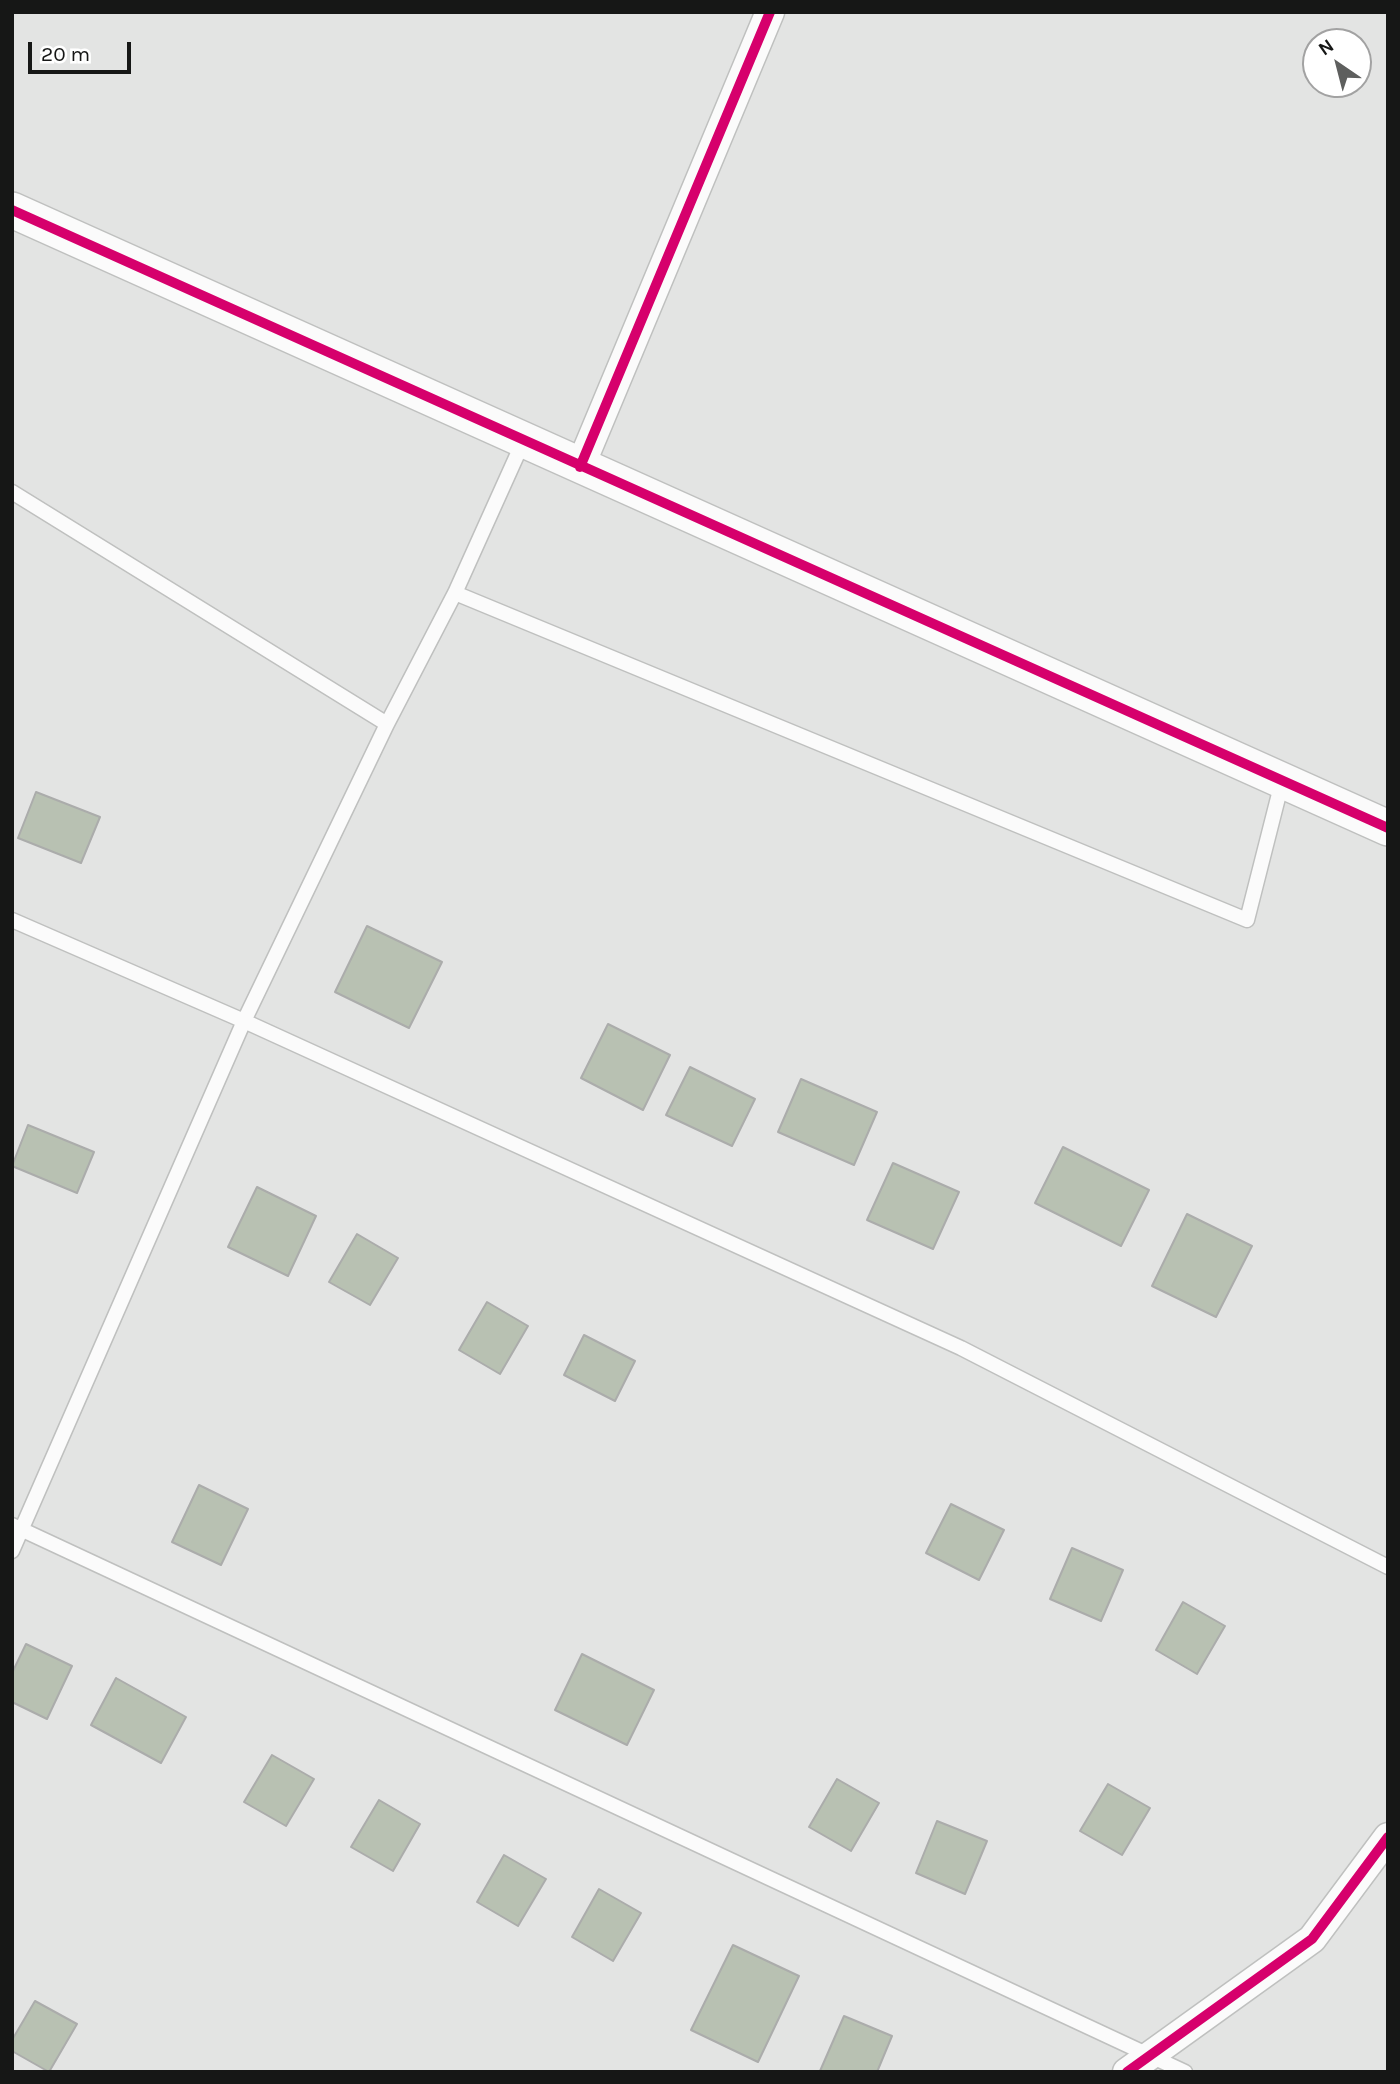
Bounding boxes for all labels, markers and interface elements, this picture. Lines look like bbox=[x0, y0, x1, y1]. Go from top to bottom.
scale bar bbox=[32, 28, 135, 72]
north arrow bbox=[1302, 28, 1372, 98]
text: N bbox=[1314, 35, 1338, 60]
text: 20 m bbox=[41, 42, 90, 66]

